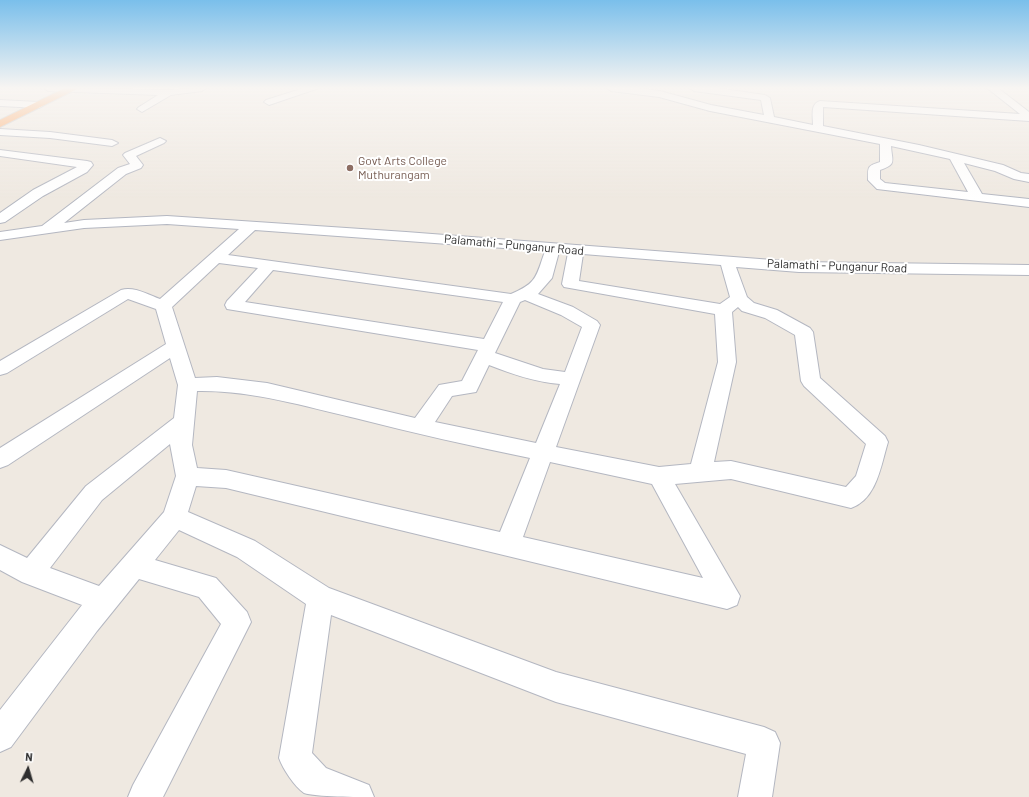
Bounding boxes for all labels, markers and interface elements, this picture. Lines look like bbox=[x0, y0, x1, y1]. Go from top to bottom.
place label: Govt Arts College Muthurangam bbox=[358, 154, 447, 182]
marker: Govt Arts College Muthurangam bbox=[345, 163, 355, 173]
street label: Palamathi - Punganur Road bbox=[443, 232, 585, 258]
street label: Palamathi - Punganur Road bbox=[767, 256, 907, 276]
north arrow bbox=[8, 749, 48, 789]
text: N bbox=[25, 750, 33, 763]

